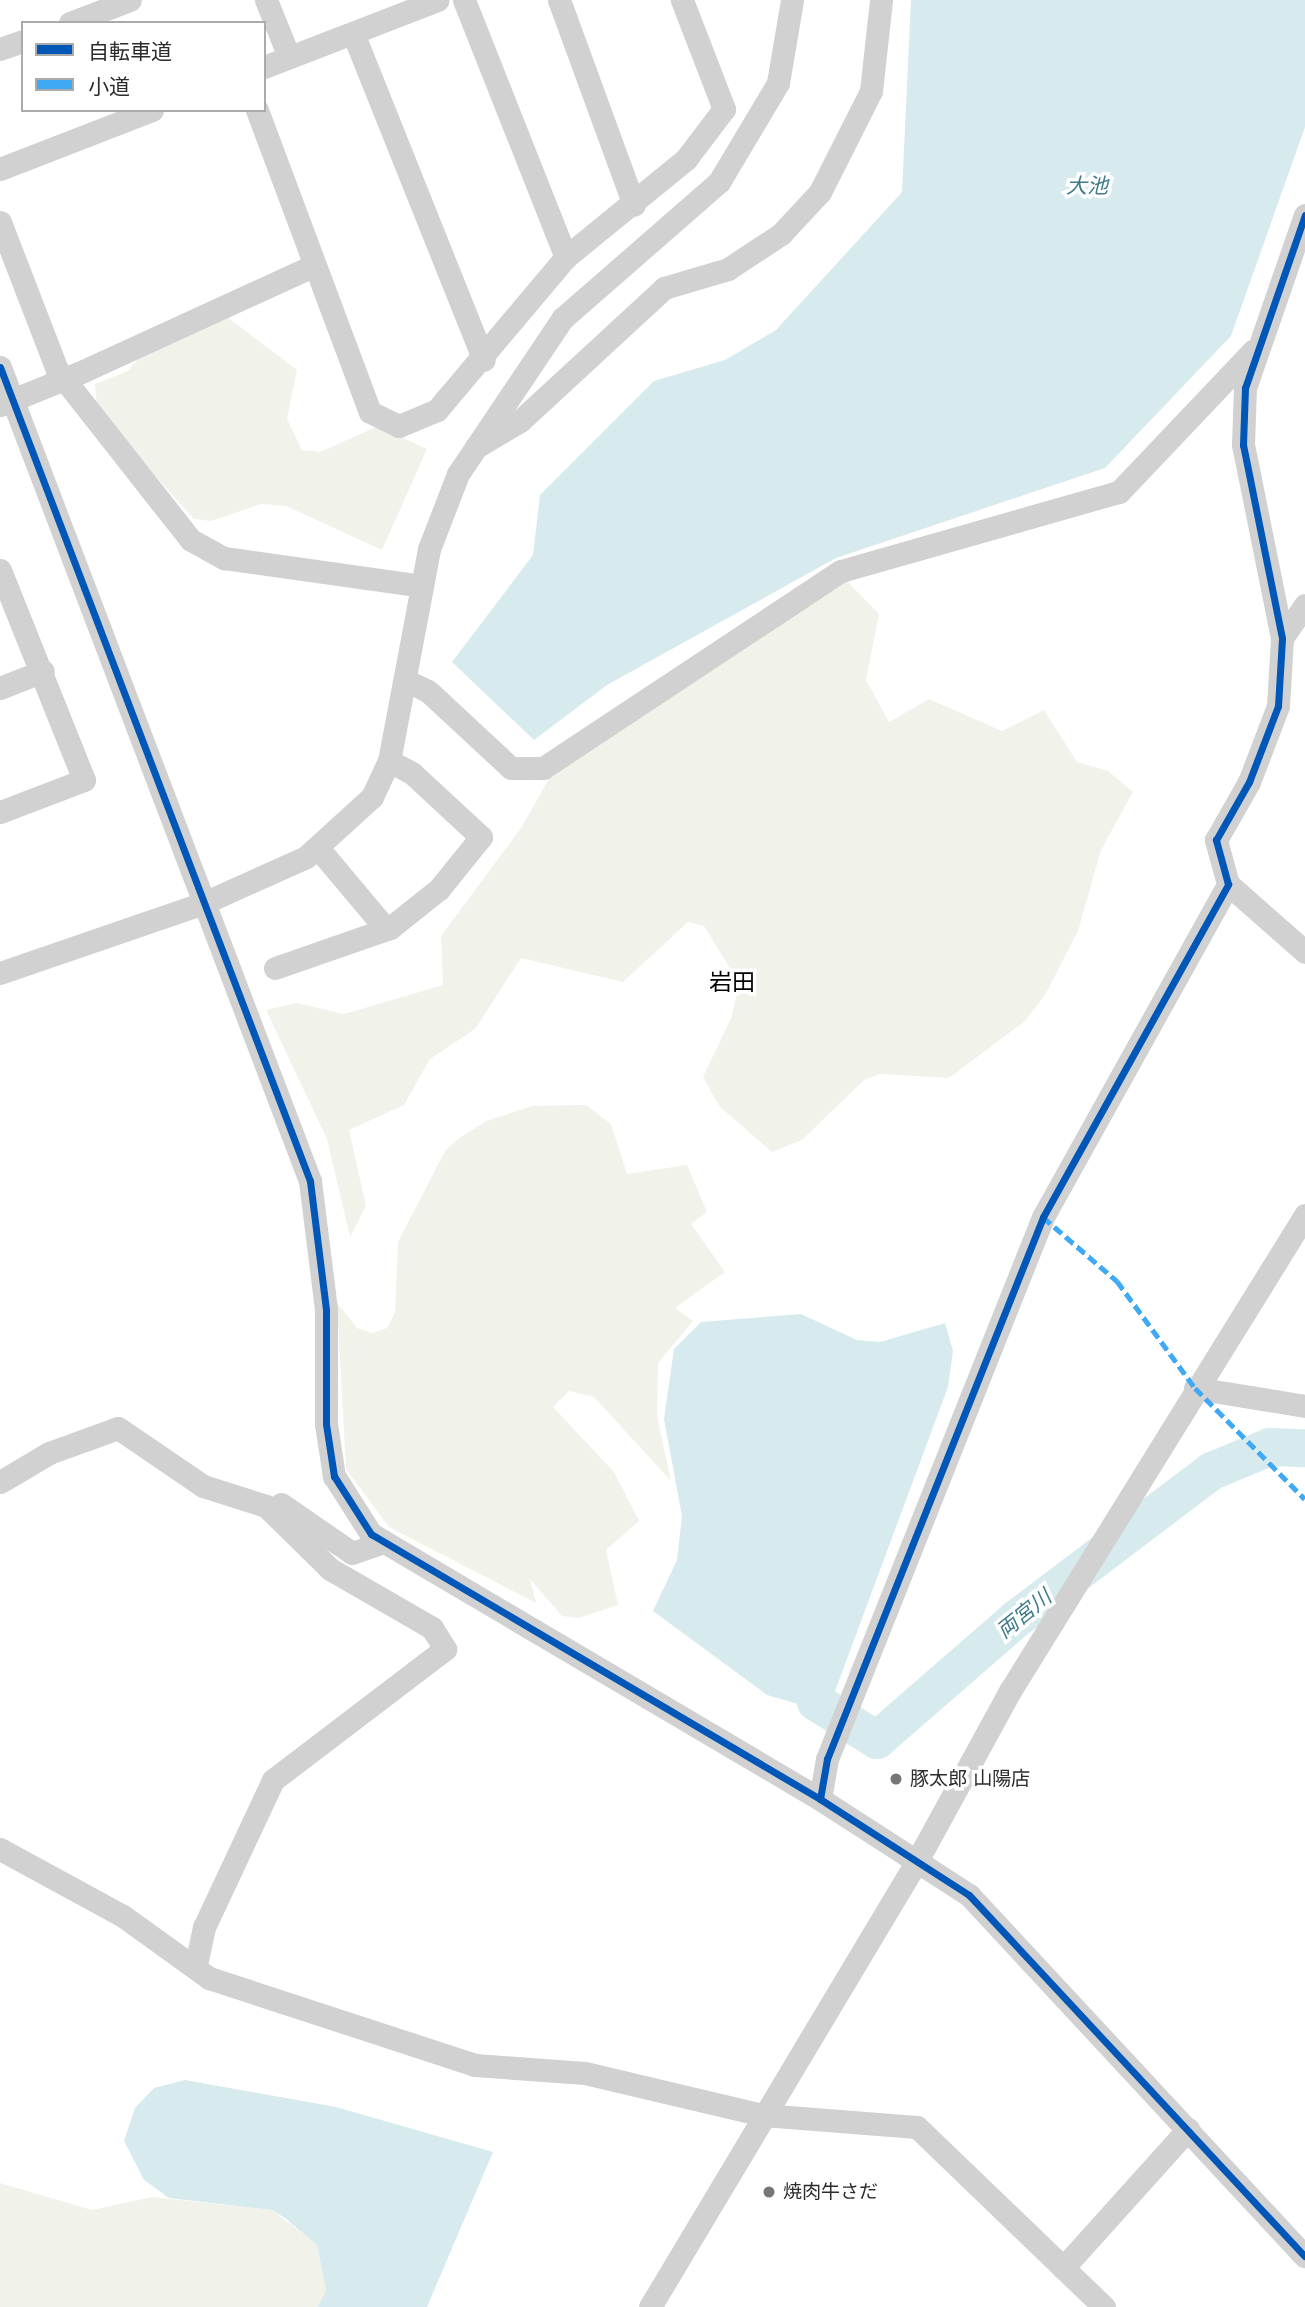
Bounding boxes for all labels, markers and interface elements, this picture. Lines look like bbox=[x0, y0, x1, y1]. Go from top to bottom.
legend bbox=[21, 21, 266, 112]
text: 自転車道 bbox=[88, 40, 172, 64]
text: 小道 bbox=[88, 75, 130, 99]
water label: 大池 bbox=[1066, 173, 1108, 199]
district label: 岩田 bbox=[709, 968, 755, 996]
water label: 両宮川 bbox=[992, 1584, 1056, 1644]
place label: 豚太郎 山陽店 bbox=[910, 1768, 1030, 1790]
marker: 豚太郎 山陽店 bbox=[888, 1771, 904, 1787]
place label: 焼肉牛さだ bbox=[783, 2181, 878, 2203]
marker: 焼肉牛さだ bbox=[761, 2184, 777, 2200]

